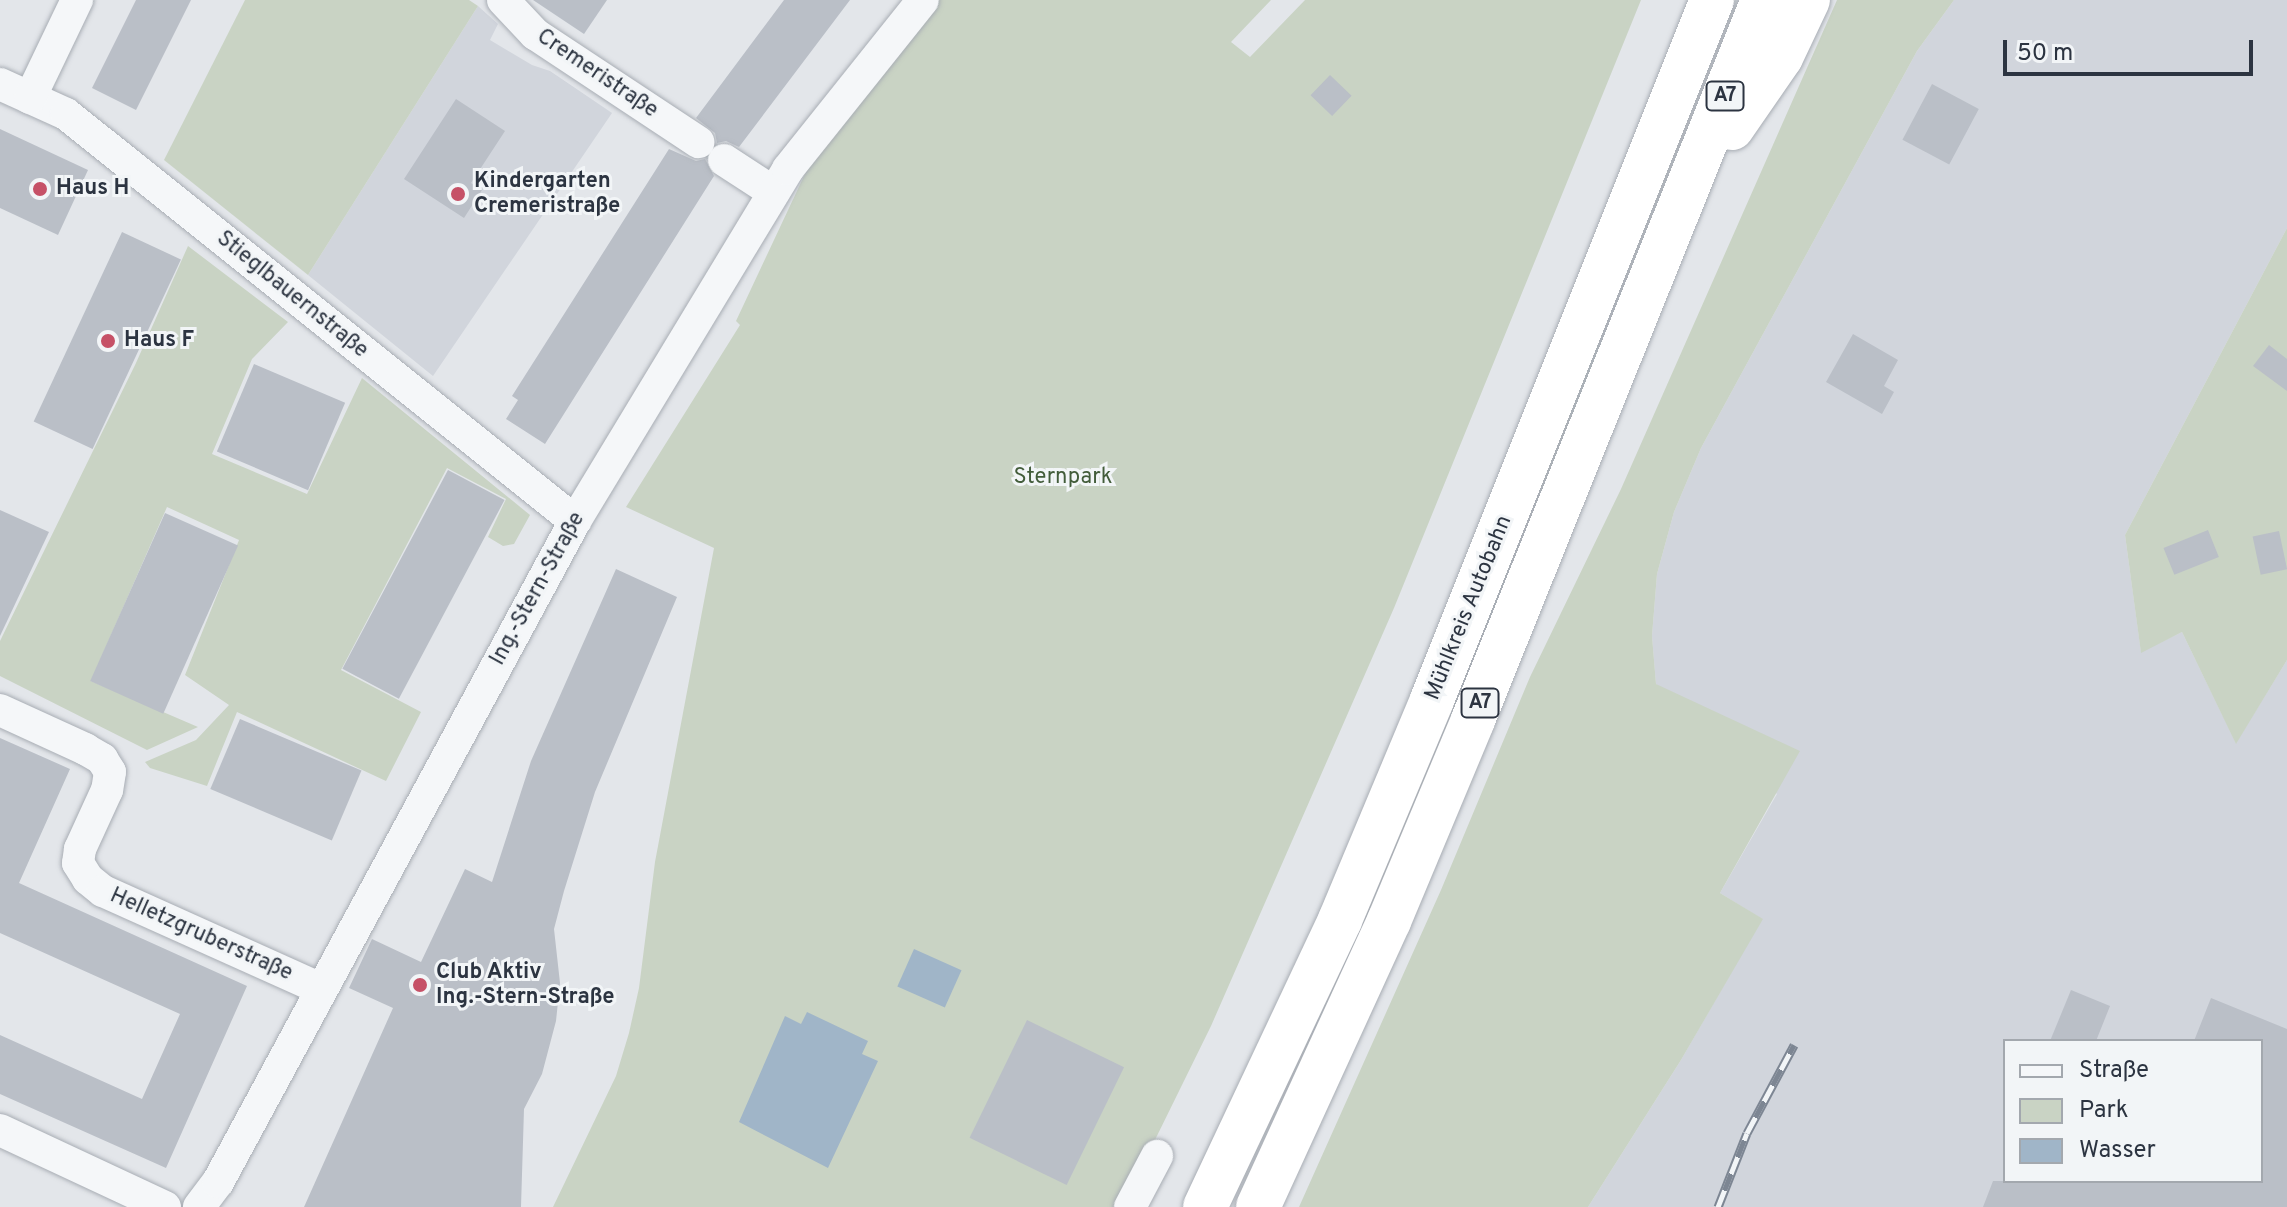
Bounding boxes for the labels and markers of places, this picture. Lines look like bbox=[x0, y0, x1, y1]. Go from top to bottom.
place label: Kindergarten Cremeristraße bbox=[474, 168, 620, 220]
place label: Haus H bbox=[56, 176, 129, 202]
marker: Haus H bbox=[31, 180, 49, 198]
marker: Kindergarten Cremeristraße bbox=[449, 185, 467, 203]
place label: Haus F bbox=[124, 328, 194, 354]
marker: Haus F bbox=[99, 332, 117, 350]
place label: Club Aktiv Ing.-Stern-Straße bbox=[436, 959, 614, 1010]
marker: Club Aktiv Ing.-Stern-Straße bbox=[411, 976, 429, 994]

